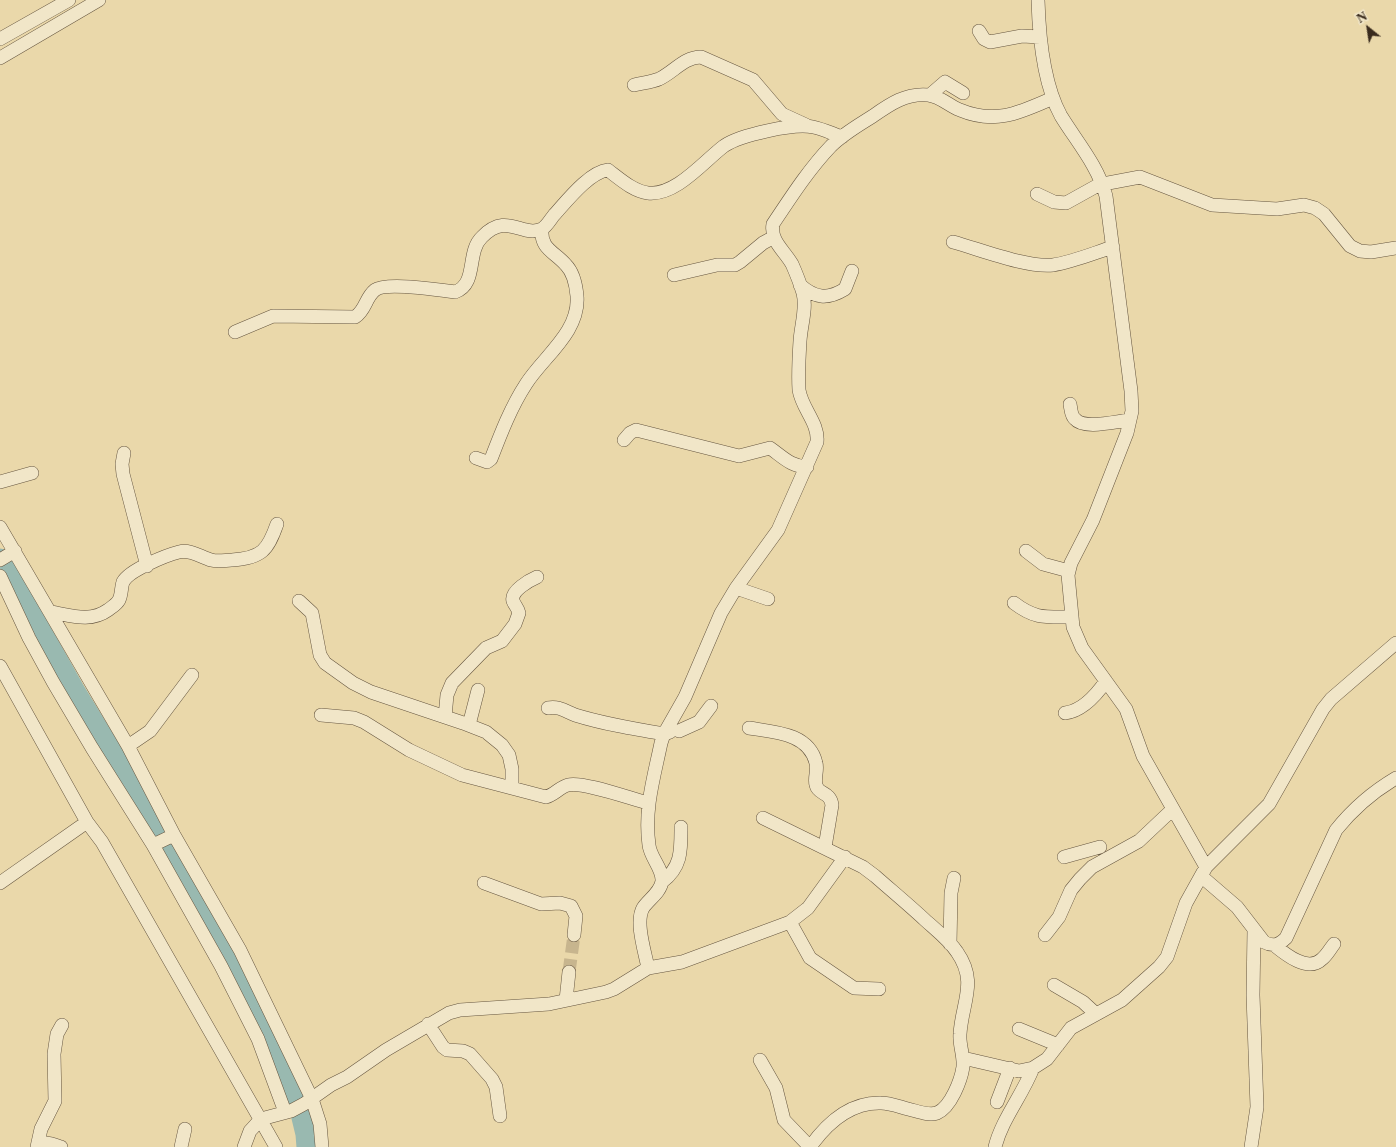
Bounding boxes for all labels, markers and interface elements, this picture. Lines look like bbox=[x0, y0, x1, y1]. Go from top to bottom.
north arrow bbox=[1348, 8, 1388, 48]
text: N bbox=[1354, 9, 1370, 26]

